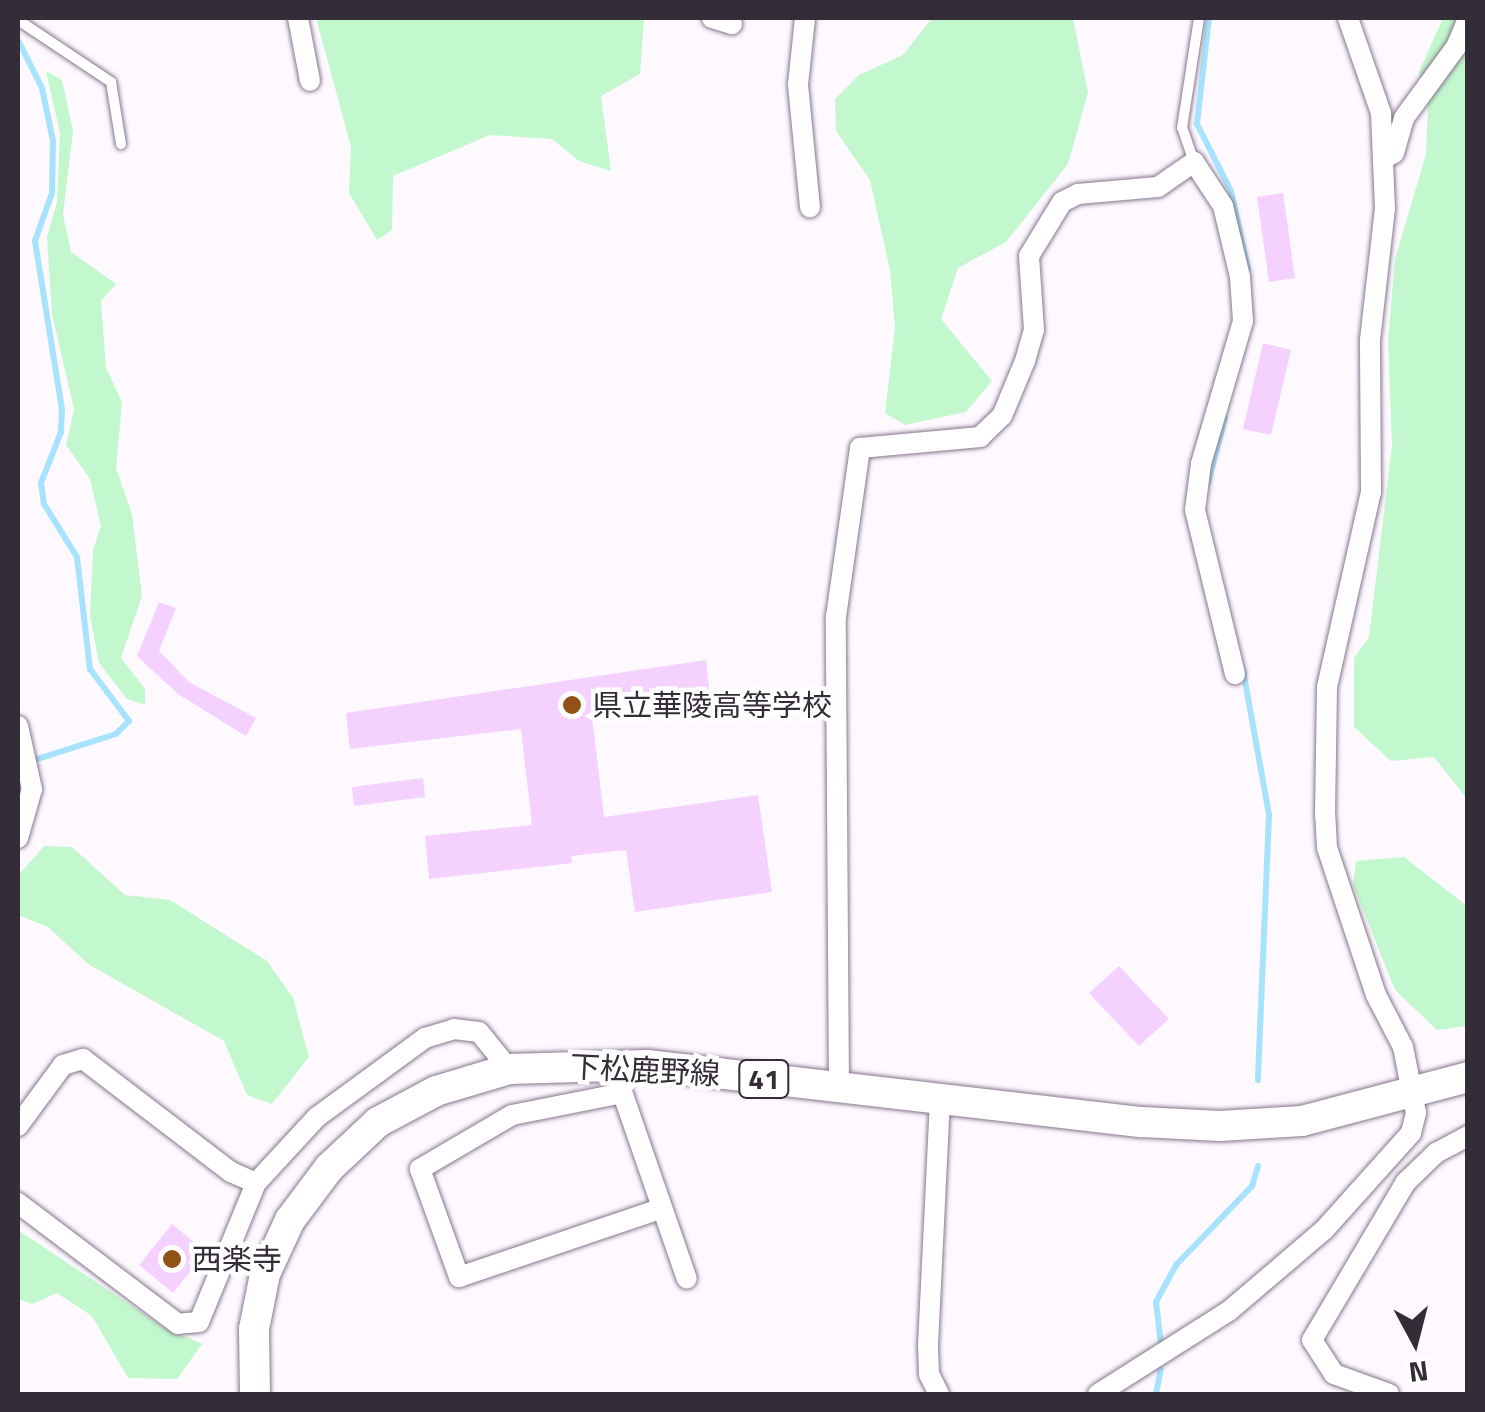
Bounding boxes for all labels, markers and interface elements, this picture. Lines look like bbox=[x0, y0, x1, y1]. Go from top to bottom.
place label: 県立華陵高等学校 bbox=[592, 687, 832, 723]
marker: 県立華陵高等学校 bbox=[561, 694, 583, 716]
street label: 下松鹿野線 bbox=[569, 1048, 721, 1092]
road number: 41 bbox=[736, 1056, 792, 1102]
place label: 西楽寺 bbox=[192, 1241, 282, 1277]
marker: 西楽寺 bbox=[161, 1248, 183, 1270]
north arrow bbox=[1365, 1292, 1465, 1392]
text: N bbox=[1406, 1350, 1431, 1395]

